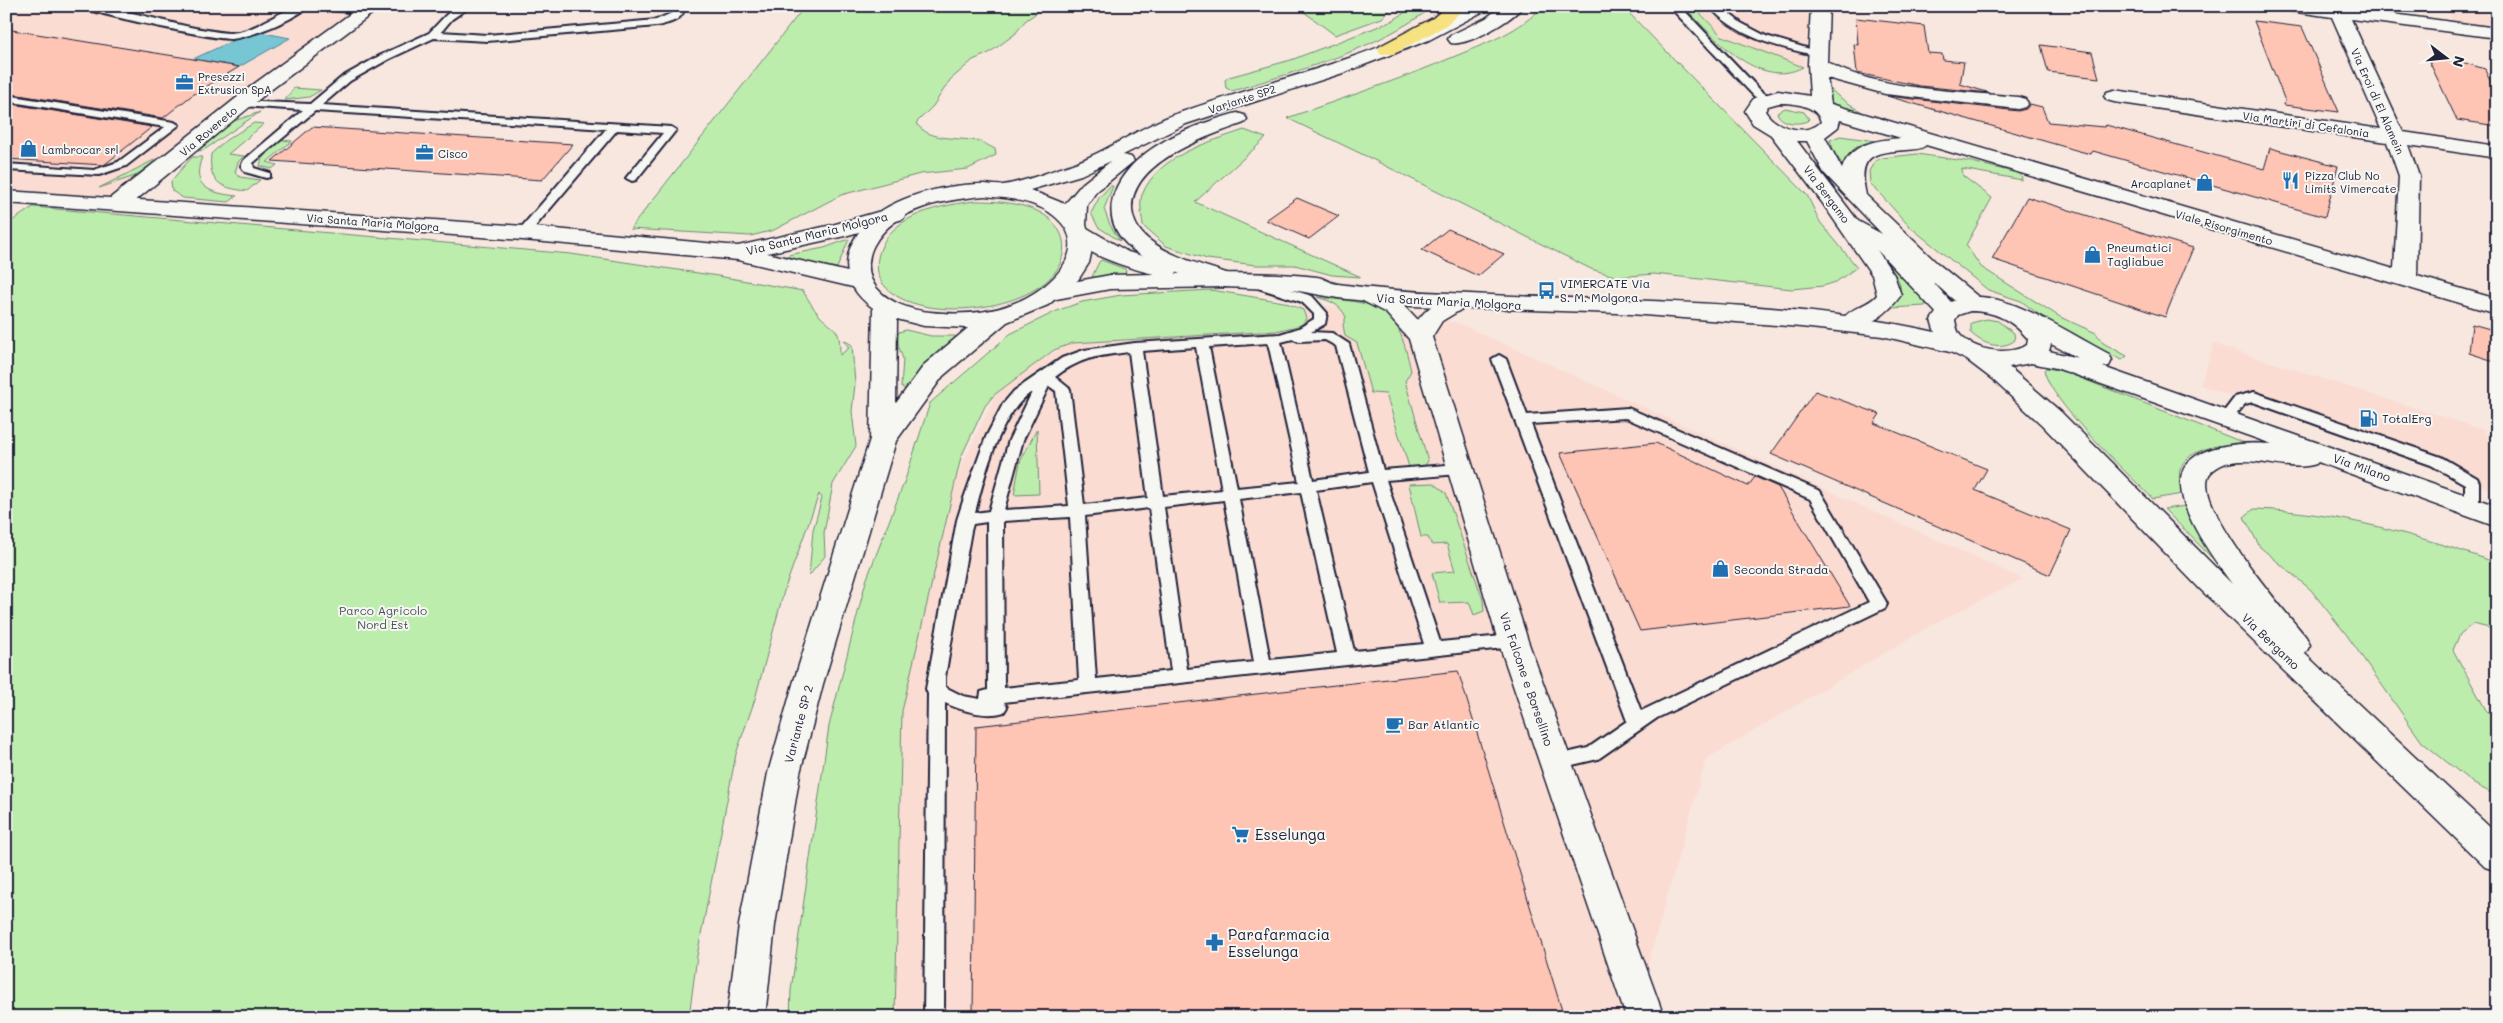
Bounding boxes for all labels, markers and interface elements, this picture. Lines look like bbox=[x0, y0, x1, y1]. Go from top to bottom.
north arrow bbox=[2420, 32, 2470, 82]
street label: Via Eroi di El Alamein bbox=[2348, 46, 2408, 156]
text: N bbox=[2448, 54, 2470, 69]
place label: Presezzi Extrusion SpA bbox=[198, 69, 272, 97]
office icon: Presezzi Extrusion SpA bbox=[174, 72, 194, 92]
street label: Variante SP2 bbox=[1206, 81, 1278, 117]
street label: Via Rovereto bbox=[176, 102, 240, 159]
street label: Via Martiri di Cefalonia bbox=[2242, 108, 2370, 140]
shop icon: Lambrocar srl bbox=[18, 139, 38, 159]
place label: Lambrocar srl bbox=[42, 142, 118, 157]
office icon: Cisco bbox=[414, 143, 434, 163]
place label: Cisco bbox=[438, 146, 468, 161]
street label: Via Bergamo bbox=[1800, 162, 1854, 226]
place label: Pizza Club No Limits Vimercate bbox=[2305, 168, 2397, 196]
restaurant icon: Pizza Club No Limits Vimercate bbox=[2281, 171, 2301, 191]
shop icon: Arcaplanet bbox=[2195, 173, 2215, 193]
place label: Arcaplanet bbox=[2130, 176, 2191, 191]
street label: Viale Risorgimento bbox=[2173, 206, 2275, 248]
street label: Via Santa Maria Molgora bbox=[744, 208, 890, 258]
street label: Via Santa Maria Molgora bbox=[306, 210, 440, 234]
place label: Pneumatici Tagliabue bbox=[2107, 239, 2172, 269]
shop icon: Pneumatici Tagliabue bbox=[2083, 244, 2103, 264]
place label: VIMERCATE Via S. M. Molgora bbox=[1560, 275, 1650, 305]
bus stop icon: VIMERCATE Via S. M. Molgora bbox=[1536, 280, 1556, 300]
street label: Via Santa Maria Molgora bbox=[1376, 289, 1522, 313]
fuel station icon: TotalErg bbox=[2358, 408, 2378, 428]
place label: TotalErg bbox=[2382, 410, 2431, 426]
street label: Via Milano bbox=[2331, 449, 2393, 485]
shop icon: Seconda Strada bbox=[1710, 559, 1730, 579]
place label: Seconda Strada bbox=[1734, 561, 1829, 577]
park label: Parco Agricolo Nord Est bbox=[339, 602, 427, 632]
street label: Via Bergamo bbox=[2239, 609, 2303, 673]
street label: Via Falcone e Borsellino bbox=[1497, 610, 1557, 748]
street label: Variante SP 2 bbox=[780, 683, 816, 765]
cafe icon: Bar Atlantic bbox=[1384, 714, 1404, 734]
place label: Bar Atlantic bbox=[1408, 716, 1480, 732]
supermarket icon: Esselunga bbox=[1231, 824, 1251, 844]
place label: Esselunga bbox=[1255, 824, 1326, 844]
place label: Parafarmacia Esselunga bbox=[1228, 924, 1330, 961]
pharmacy icon: Parafarmacia Esselunga bbox=[1204, 933, 1224, 953]

